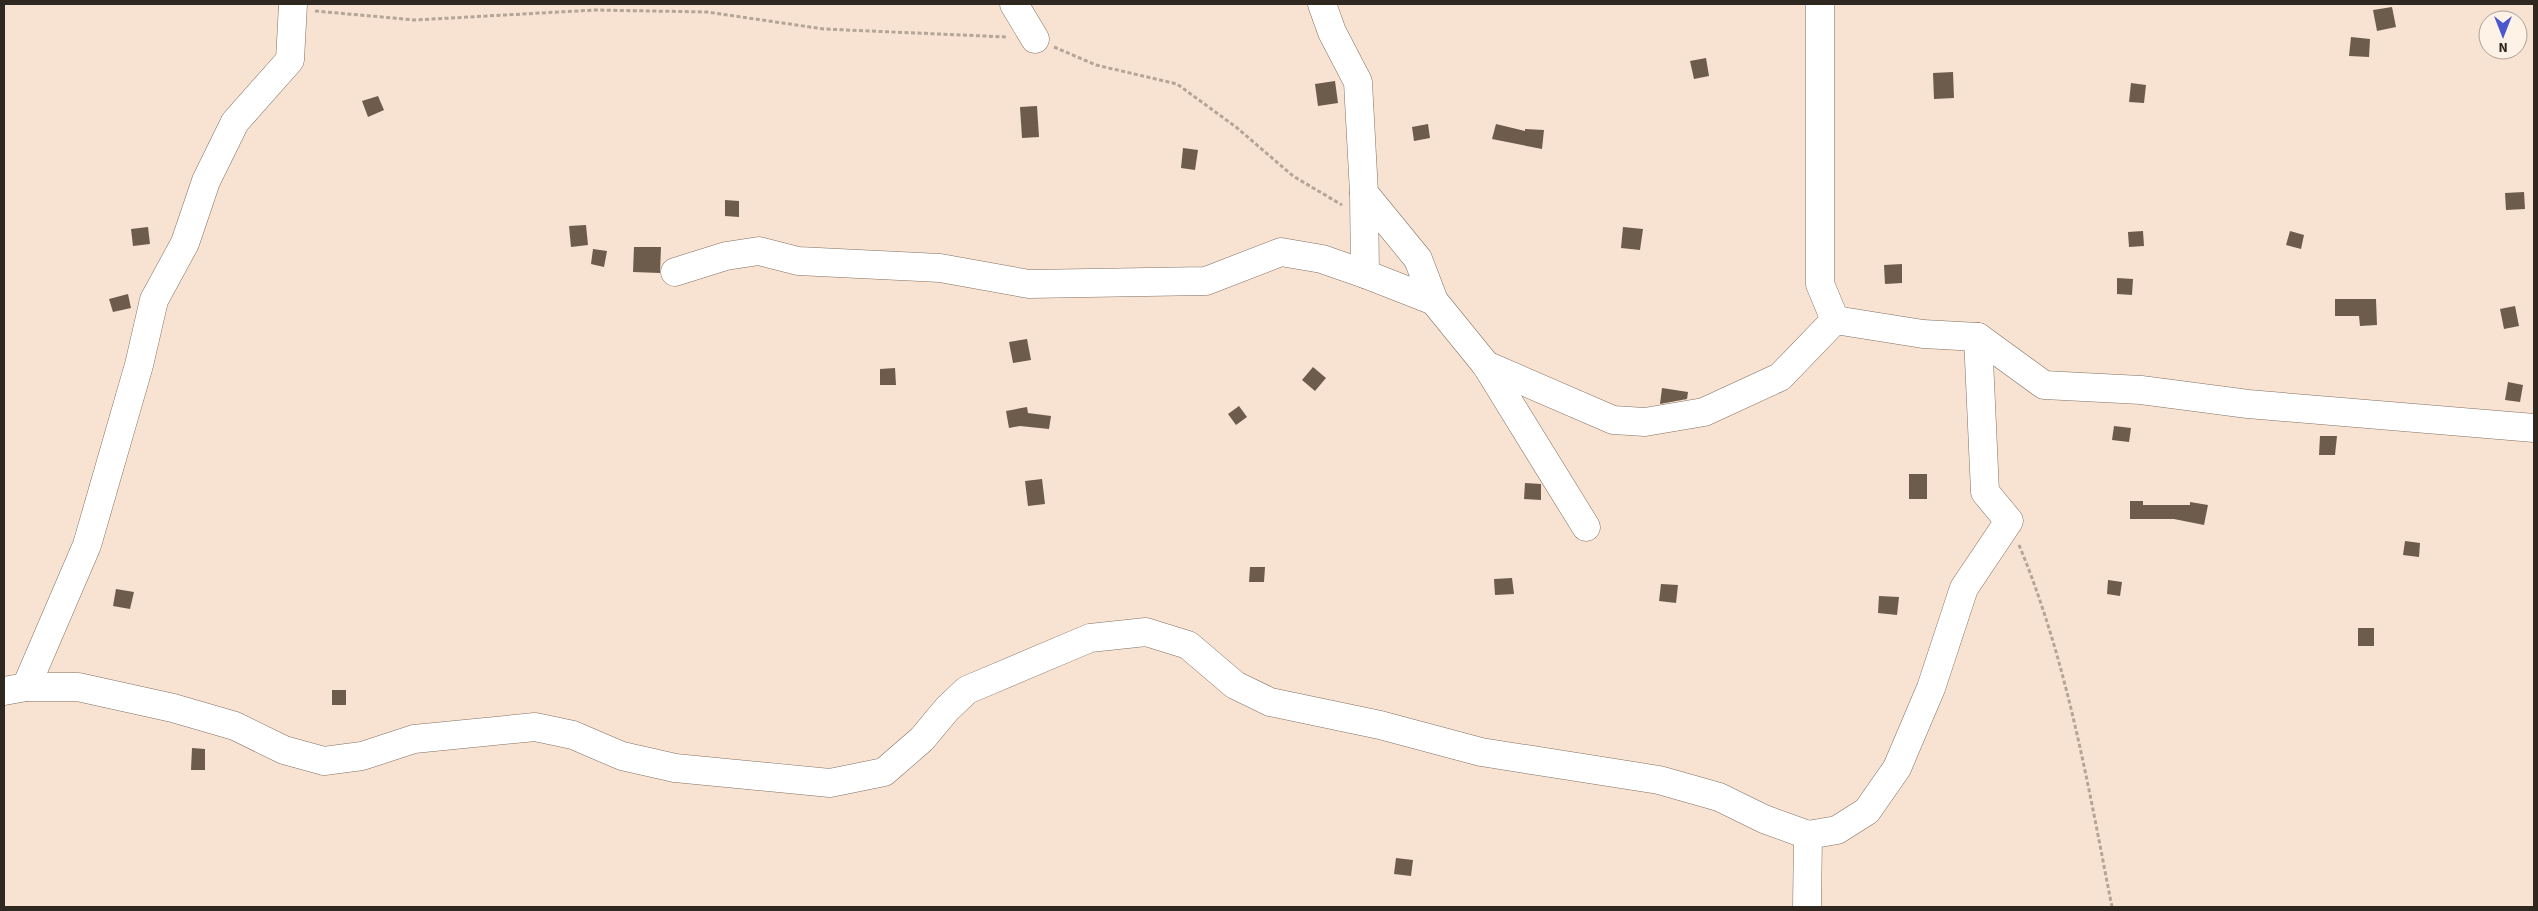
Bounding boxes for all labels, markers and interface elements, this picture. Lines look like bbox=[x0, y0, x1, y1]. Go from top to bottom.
north arrow bbox=[2478, 10, 2528, 60]
text: N bbox=[2498, 37, 2508, 57]

